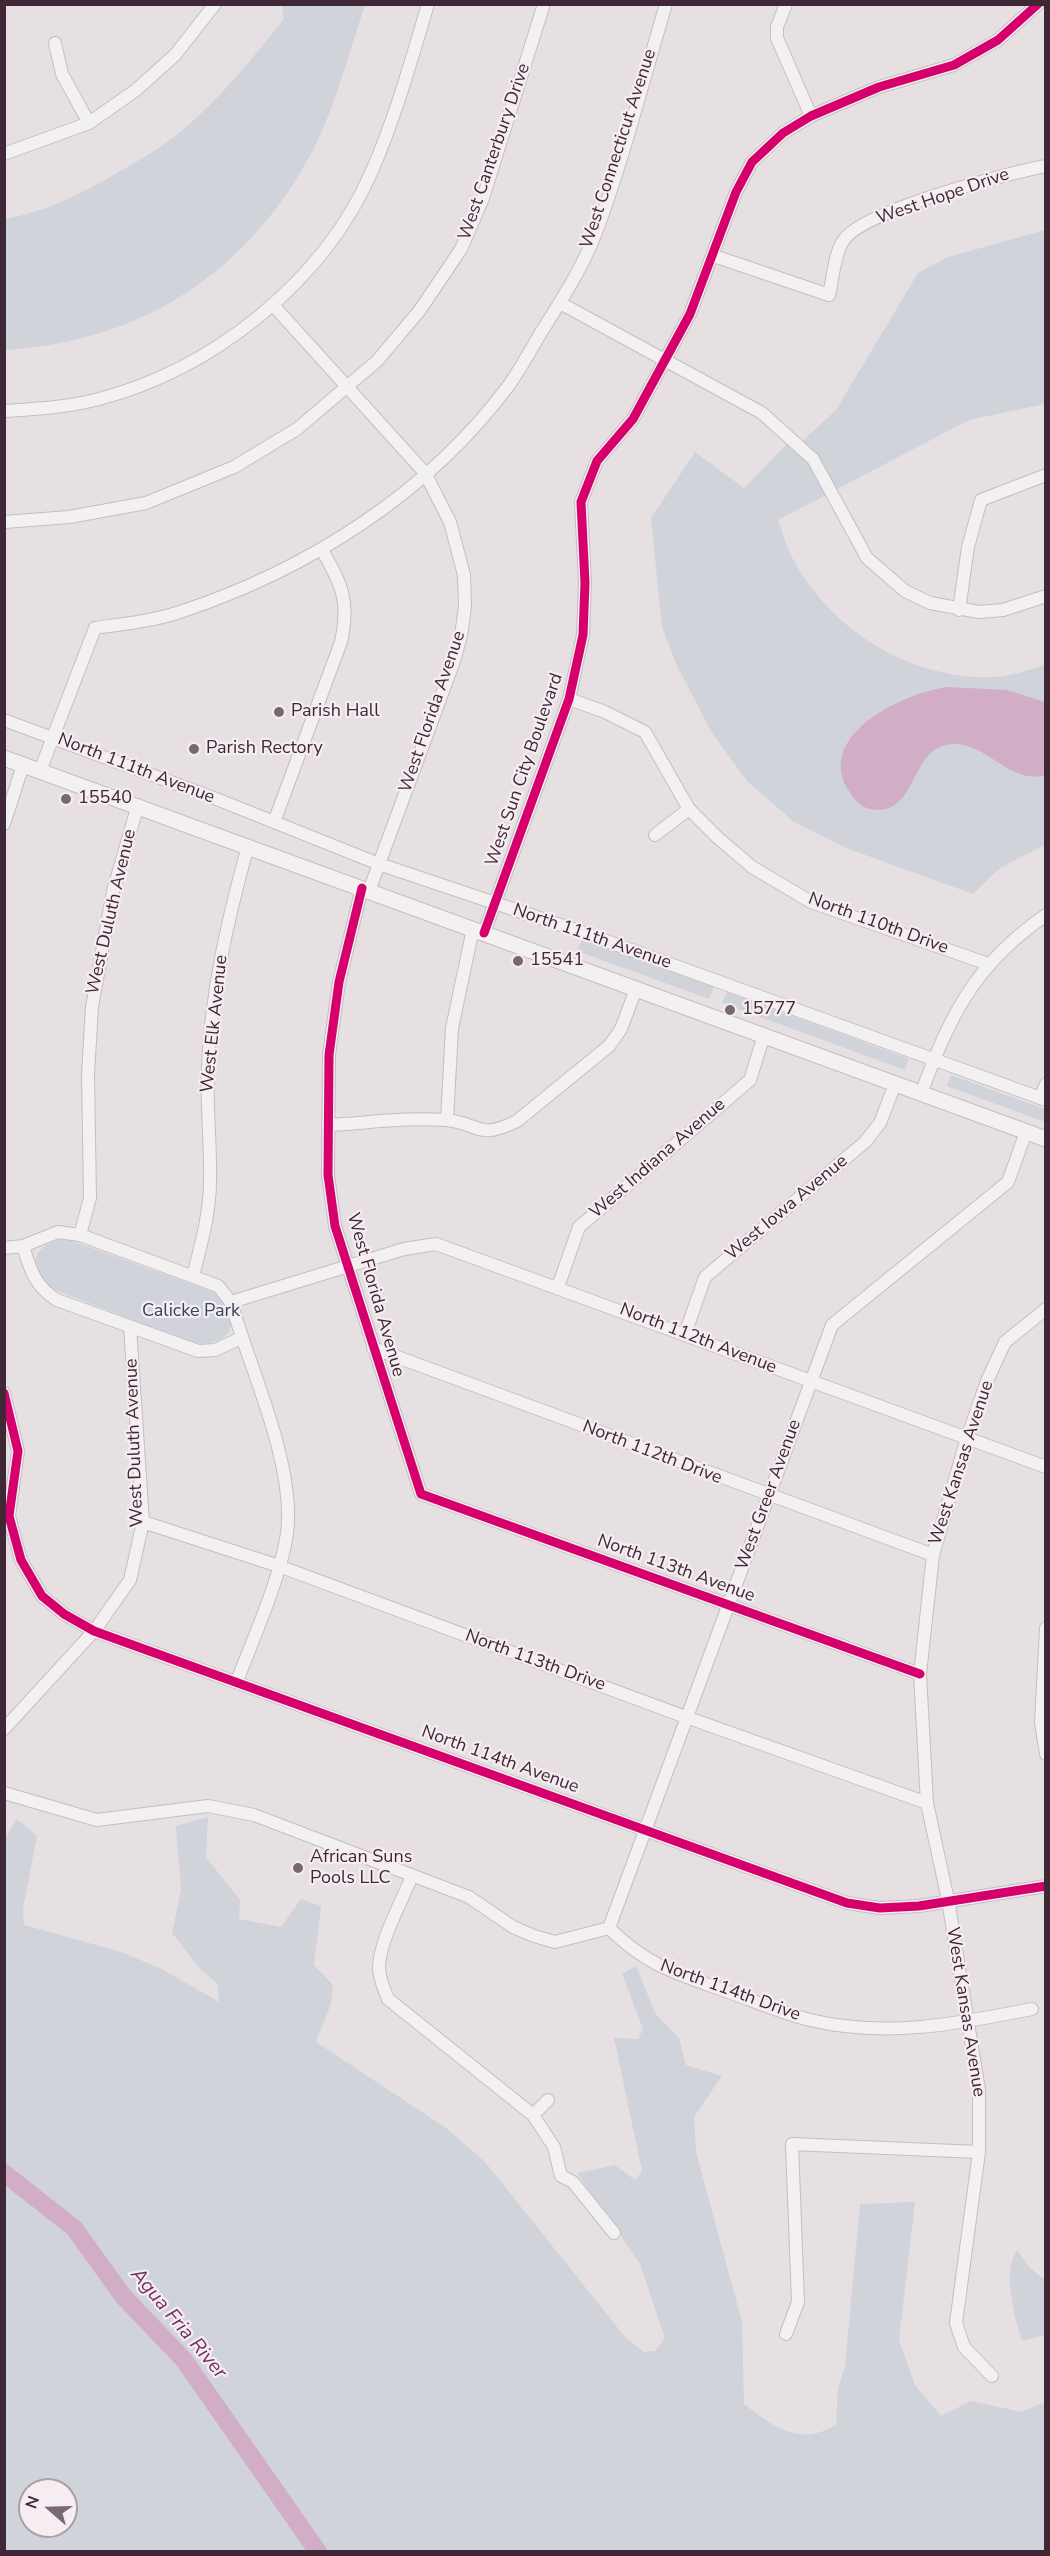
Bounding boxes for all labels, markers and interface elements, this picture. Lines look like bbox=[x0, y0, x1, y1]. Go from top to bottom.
street label: West Connecticut Avenue bbox=[576, 46, 662, 252]
street label: West Canterbury Drive bbox=[455, 61, 535, 243]
street label: West Hope Drive bbox=[874, 164, 1012, 230]
street label: West Florida Avenue bbox=[395, 628, 471, 796]
street label: West Sun City Boulevard bbox=[482, 671, 568, 869]
place label: Parish Hall bbox=[291, 701, 380, 723]
marker: Parish Hall bbox=[272, 705, 286, 719]
street label: North 111th Avenue bbox=[55, 729, 217, 809]
place label: Parish Rectory bbox=[206, 738, 323, 760]
marker: Parish Rectory bbox=[187, 742, 201, 756]
place label: 15540 bbox=[78, 788, 132, 810]
marker: 15540 bbox=[59, 792, 73, 806]
street label: West Duluth Avenue bbox=[82, 827, 142, 997]
street label: North 110th Drive bbox=[805, 889, 951, 959]
street label: North 111th Avenue bbox=[510, 900, 674, 974]
place label: 15541 bbox=[530, 950, 584, 972]
street label: West Elk Avenue bbox=[197, 954, 233, 1094]
marker: 15541 bbox=[511, 954, 525, 968]
place label: 15777 bbox=[742, 999, 796, 1021]
marker: 15777 bbox=[723, 1003, 737, 1017]
street label: West Indiana Avenue bbox=[586, 1094, 730, 1224]
street label: West Iowa Avenue bbox=[722, 1151, 852, 1265]
street label: West Florida Avenue bbox=[341, 1211, 409, 1379]
street label: North 112th Avenue bbox=[617, 1299, 779, 1379]
park label: Calicke Park bbox=[142, 1301, 240, 1323]
street label: West Duluth Avenue bbox=[121, 1358, 149, 1528]
street label: West Kansas Avenue bbox=[925, 1378, 999, 1548]
street label: North 112th Drive bbox=[579, 1416, 725, 1490]
street label: West Greer Avenue bbox=[732, 1417, 806, 1573]
street label: North 113th Avenue bbox=[594, 1530, 758, 1608]
street label: North 113th Drive bbox=[462, 1626, 608, 1696]
street label: North 114th Avenue bbox=[418, 1721, 582, 1799]
place label: African Suns Pools LLC bbox=[310, 1847, 412, 1890]
marker: African Suns Pools LLC bbox=[291, 1861, 305, 1875]
street label: West Kansas Avenue bbox=[941, 1926, 989, 2098]
street label: North 114th Drive bbox=[657, 1956, 803, 2026]
water label: Agua Fria River bbox=[125, 2264, 231, 2384]
north arrow bbox=[18, 2478, 78, 2538]
text: N bbox=[21, 2493, 45, 2512]

